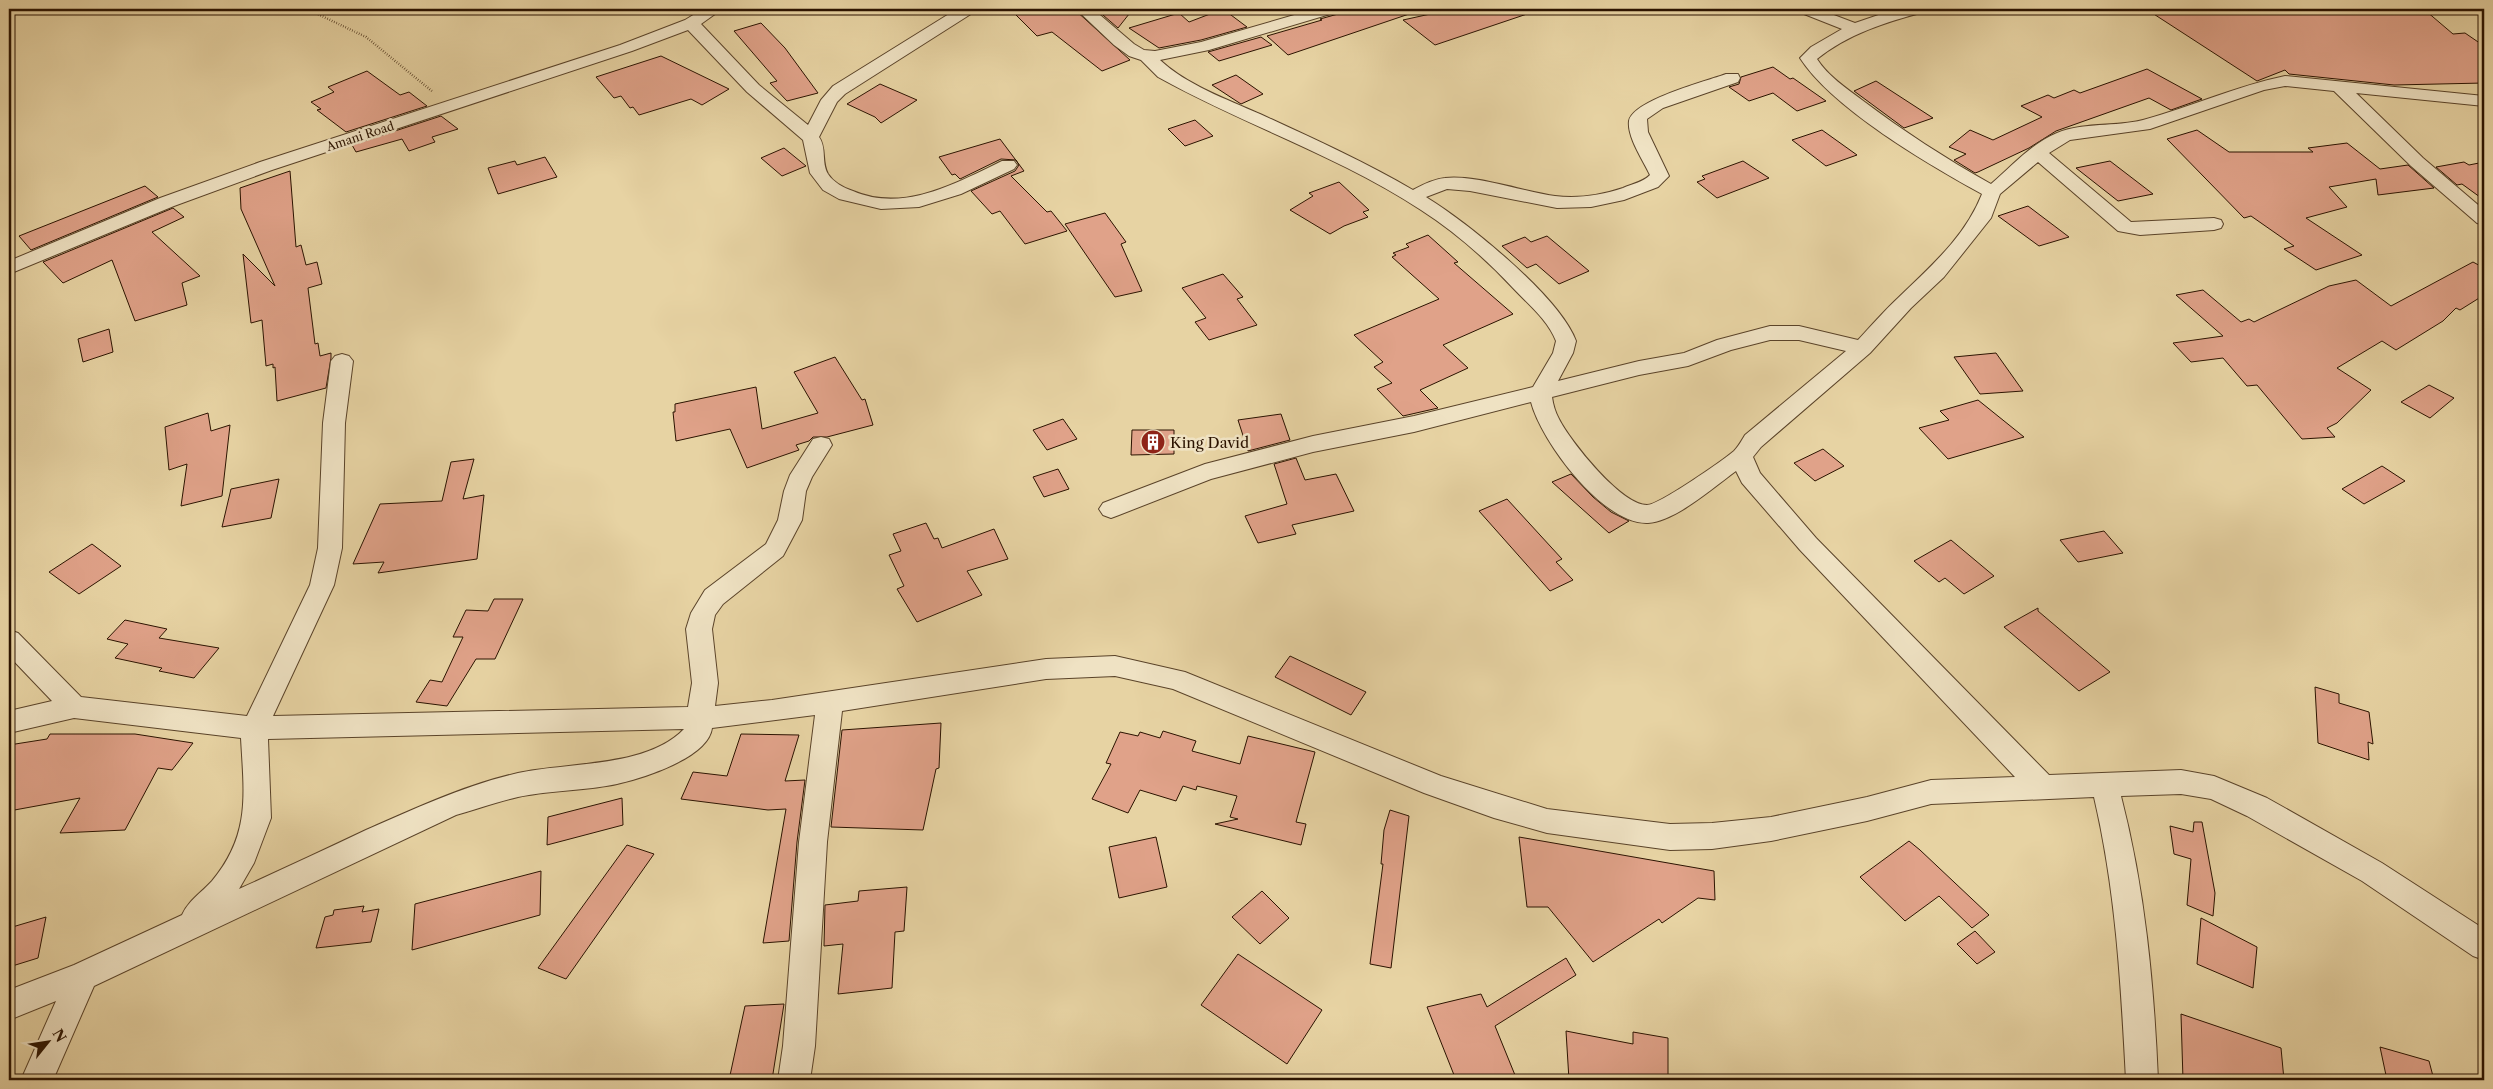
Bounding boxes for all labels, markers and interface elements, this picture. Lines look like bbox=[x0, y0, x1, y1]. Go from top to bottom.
street label: Amani Road bbox=[323, 118, 396, 154]
building icon: King David bbox=[1140, 429, 1166, 455]
place label: King David bbox=[1170, 433, 1249, 452]
north arrow bbox=[22, 1016, 72, 1066]
text: N bbox=[48, 1026, 70, 1045]

